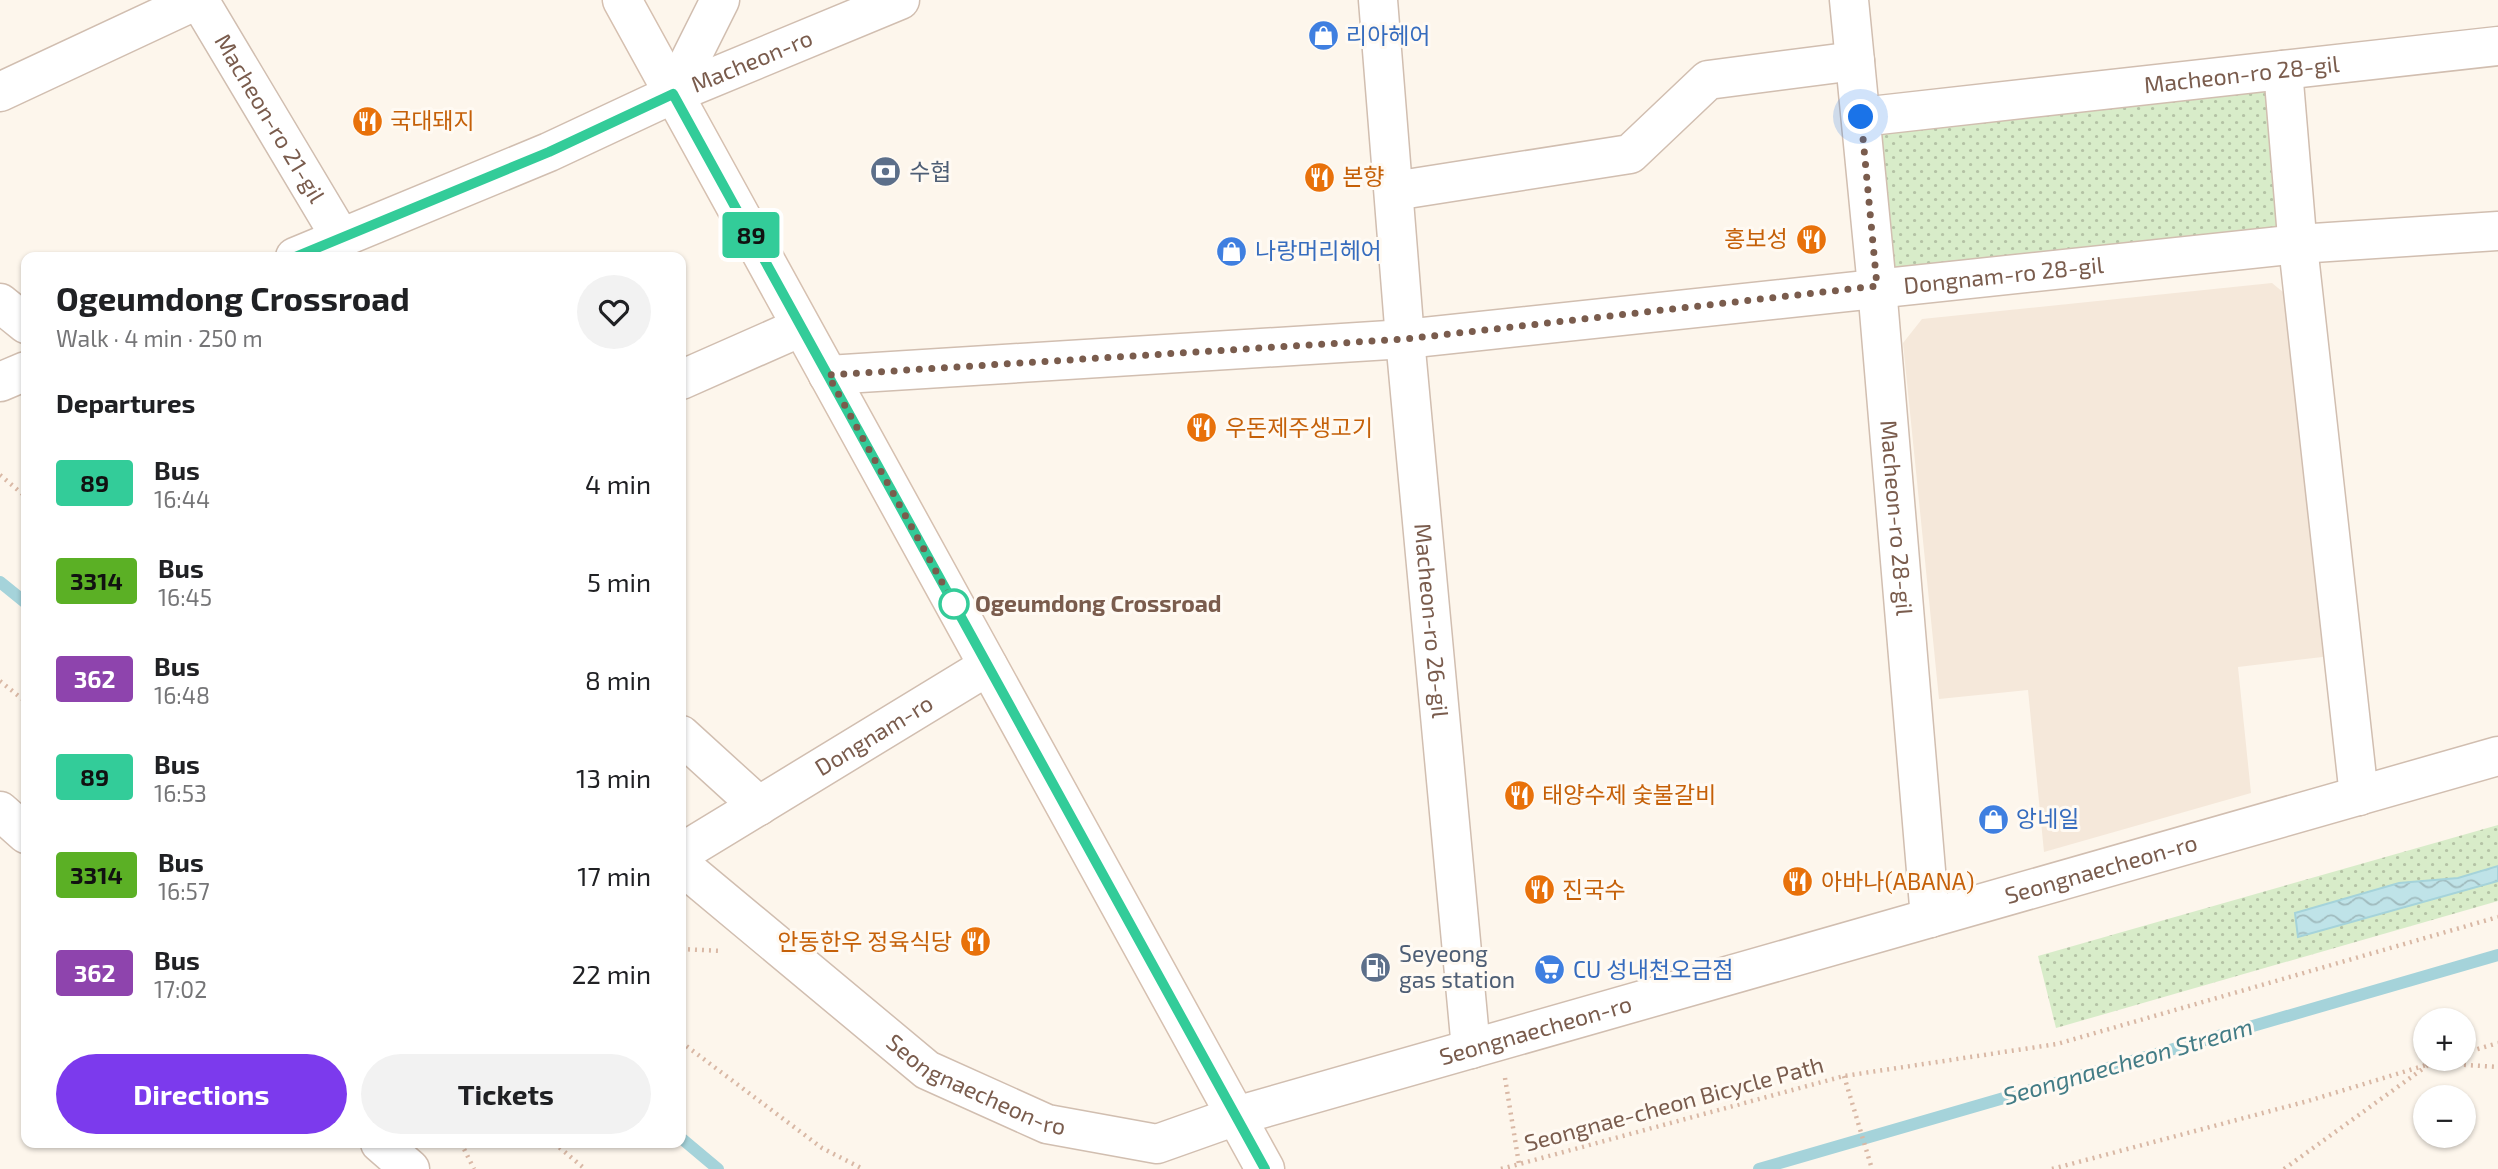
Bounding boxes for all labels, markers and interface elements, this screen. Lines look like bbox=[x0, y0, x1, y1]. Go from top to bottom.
shop icon: 리아헤어 bbox=[1306, 19, 1340, 53]
place label: 리아헤어 bbox=[1346, 21, 1431, 49]
street label: Macheon-ro bbox=[687, 23, 816, 98]
street label: Macheon-ro 21-gil bbox=[209, 29, 332, 208]
street label: Macheon-ro 28-gil bbox=[2142, 49, 2341, 98]
your location bbox=[1843, 99, 1878, 134]
restaurant icon: 국대돼지 bbox=[350, 104, 384, 138]
place label: 국대돼지 bbox=[390, 106, 475, 134]
bank icon: 수협 bbox=[869, 155, 903, 189]
place label: 수협 bbox=[909, 157, 951, 185]
restaurant icon: 본향 bbox=[1302, 160, 1336, 194]
place label: 본향 bbox=[1342, 162, 1384, 190]
line badge: 89 bbox=[720, 212, 782, 258]
text: 89 bbox=[736, 220, 766, 249]
restaurant icon: 홍보성 bbox=[1794, 222, 1828, 256]
place label: 홍보성 bbox=[1725, 224, 1788, 252]
shop icon: 나랑머리헤어 bbox=[1215, 234, 1249, 268]
place label: 나랑머리헤어 bbox=[1255, 236, 1382, 264]
street label: Dongnam-ro 28-gil bbox=[1902, 250, 2105, 299]
button: heart bbox=[577, 275, 651, 349]
text: Ogeumdong Crossroad bbox=[56, 278, 410, 318]
text: Walk · 4 min · 250 m bbox=[56, 324, 263, 352]
text: Departures bbox=[56, 387, 195, 418]
restaurant icon: 우돈제주생고기 bbox=[1185, 411, 1219, 445]
place label: 우돈제주생고기 bbox=[1225, 413, 1373, 441]
street label: Macheon-ro 28-gil bbox=[1875, 419, 1920, 617]
text: Bus bbox=[154, 454, 200, 485]
text: 89 bbox=[80, 468, 109, 497]
text: 4 min bbox=[585, 468, 651, 499]
text: 16:44 bbox=[154, 485, 210, 513]
street label: Macheon-ro 26-gil bbox=[1409, 522, 1455, 719]
text: Bus bbox=[158, 552, 204, 583]
text: 3314 bbox=[70, 566, 123, 595]
text: 5 min bbox=[587, 566, 651, 597]
text: 16:45 bbox=[158, 583, 212, 611]
marker: Ogeumdong Crossroad bbox=[939, 589, 969, 619]
place label: Ogeumdong Crossroad bbox=[975, 589, 1222, 617]
text: Bus bbox=[154, 650, 200, 681]
text: 362 bbox=[74, 664, 115, 693]
text: 8 min bbox=[585, 664, 651, 695]
text: 16:48 bbox=[154, 681, 210, 709]
street label: Dongnam-ro bbox=[809, 688, 938, 781]
text: Bus bbox=[154, 748, 200, 779]
text: 89 bbox=[80, 762, 109, 791]
text: 13 min bbox=[576, 762, 651, 793]
restaurant icon: 태양수제 숯불갈비 bbox=[1502, 778, 1536, 812]
text: 16:53 bbox=[154, 779, 207, 807]
place label: 태양수제 숯불갈비 bbox=[1542, 780, 1716, 808]
shop icon: 앙네일 bbox=[1976, 802, 2010, 836]
place label: 앙네일 bbox=[2016, 804, 2079, 832]
street label: Seongnaecheon-ro bbox=[2001, 828, 2200, 909]
text: Bus bbox=[158, 846, 204, 877]
text: 3314 bbox=[70, 860, 123, 889]
text: 17 min bbox=[577, 860, 651, 891]
restaurant icon: 아바나(ABANA) bbox=[1781, 865, 1815, 899]
place label: 아바나(ABANA) bbox=[1821, 867, 1974, 895]
restaurant icon: 진국수 bbox=[1522, 873, 1556, 907]
place label: 진국수 bbox=[1562, 875, 1625, 903]
text: 16:57 bbox=[158, 877, 210, 905]
restaurant icon: 안동한우 정육식당 bbox=[958, 925, 992, 959]
place label: 안동한우 정육식당 bbox=[778, 927, 952, 955]
place label: Seyeong gas station bbox=[1399, 939, 1515, 993]
text: Bus bbox=[154, 944, 200, 975]
fuel station icon: Seyeong gas station bbox=[1359, 950, 1393, 984]
supermarket icon: CU 성내천오금점 bbox=[1533, 953, 1567, 987]
place label: CU 성내천오금점 bbox=[1573, 955, 1734, 983]
text: 362 bbox=[74, 958, 115, 987]
text: 22 min bbox=[572, 958, 651, 989]
text: 17:02 bbox=[154, 975, 207, 1003]
street label: Seongnaecheon-ro bbox=[1436, 989, 1635, 1070]
map controls bbox=[2413, 1008, 2476, 1148]
button: + bbox=[2413, 1008, 2476, 1071]
water label: Seongnaecheon Stream bbox=[1999, 1011, 2256, 1110]
street label: Seongnaecheon-ro bbox=[881, 1027, 1068, 1140]
street label: Seongnae-cheon Bicycle Path bbox=[1521, 1050, 1826, 1157]
button: Directions bbox=[56, 1054, 347, 1134]
button: Tickets bbox=[361, 1054, 651, 1134]
button: − bbox=[2413, 1085, 2476, 1148]

